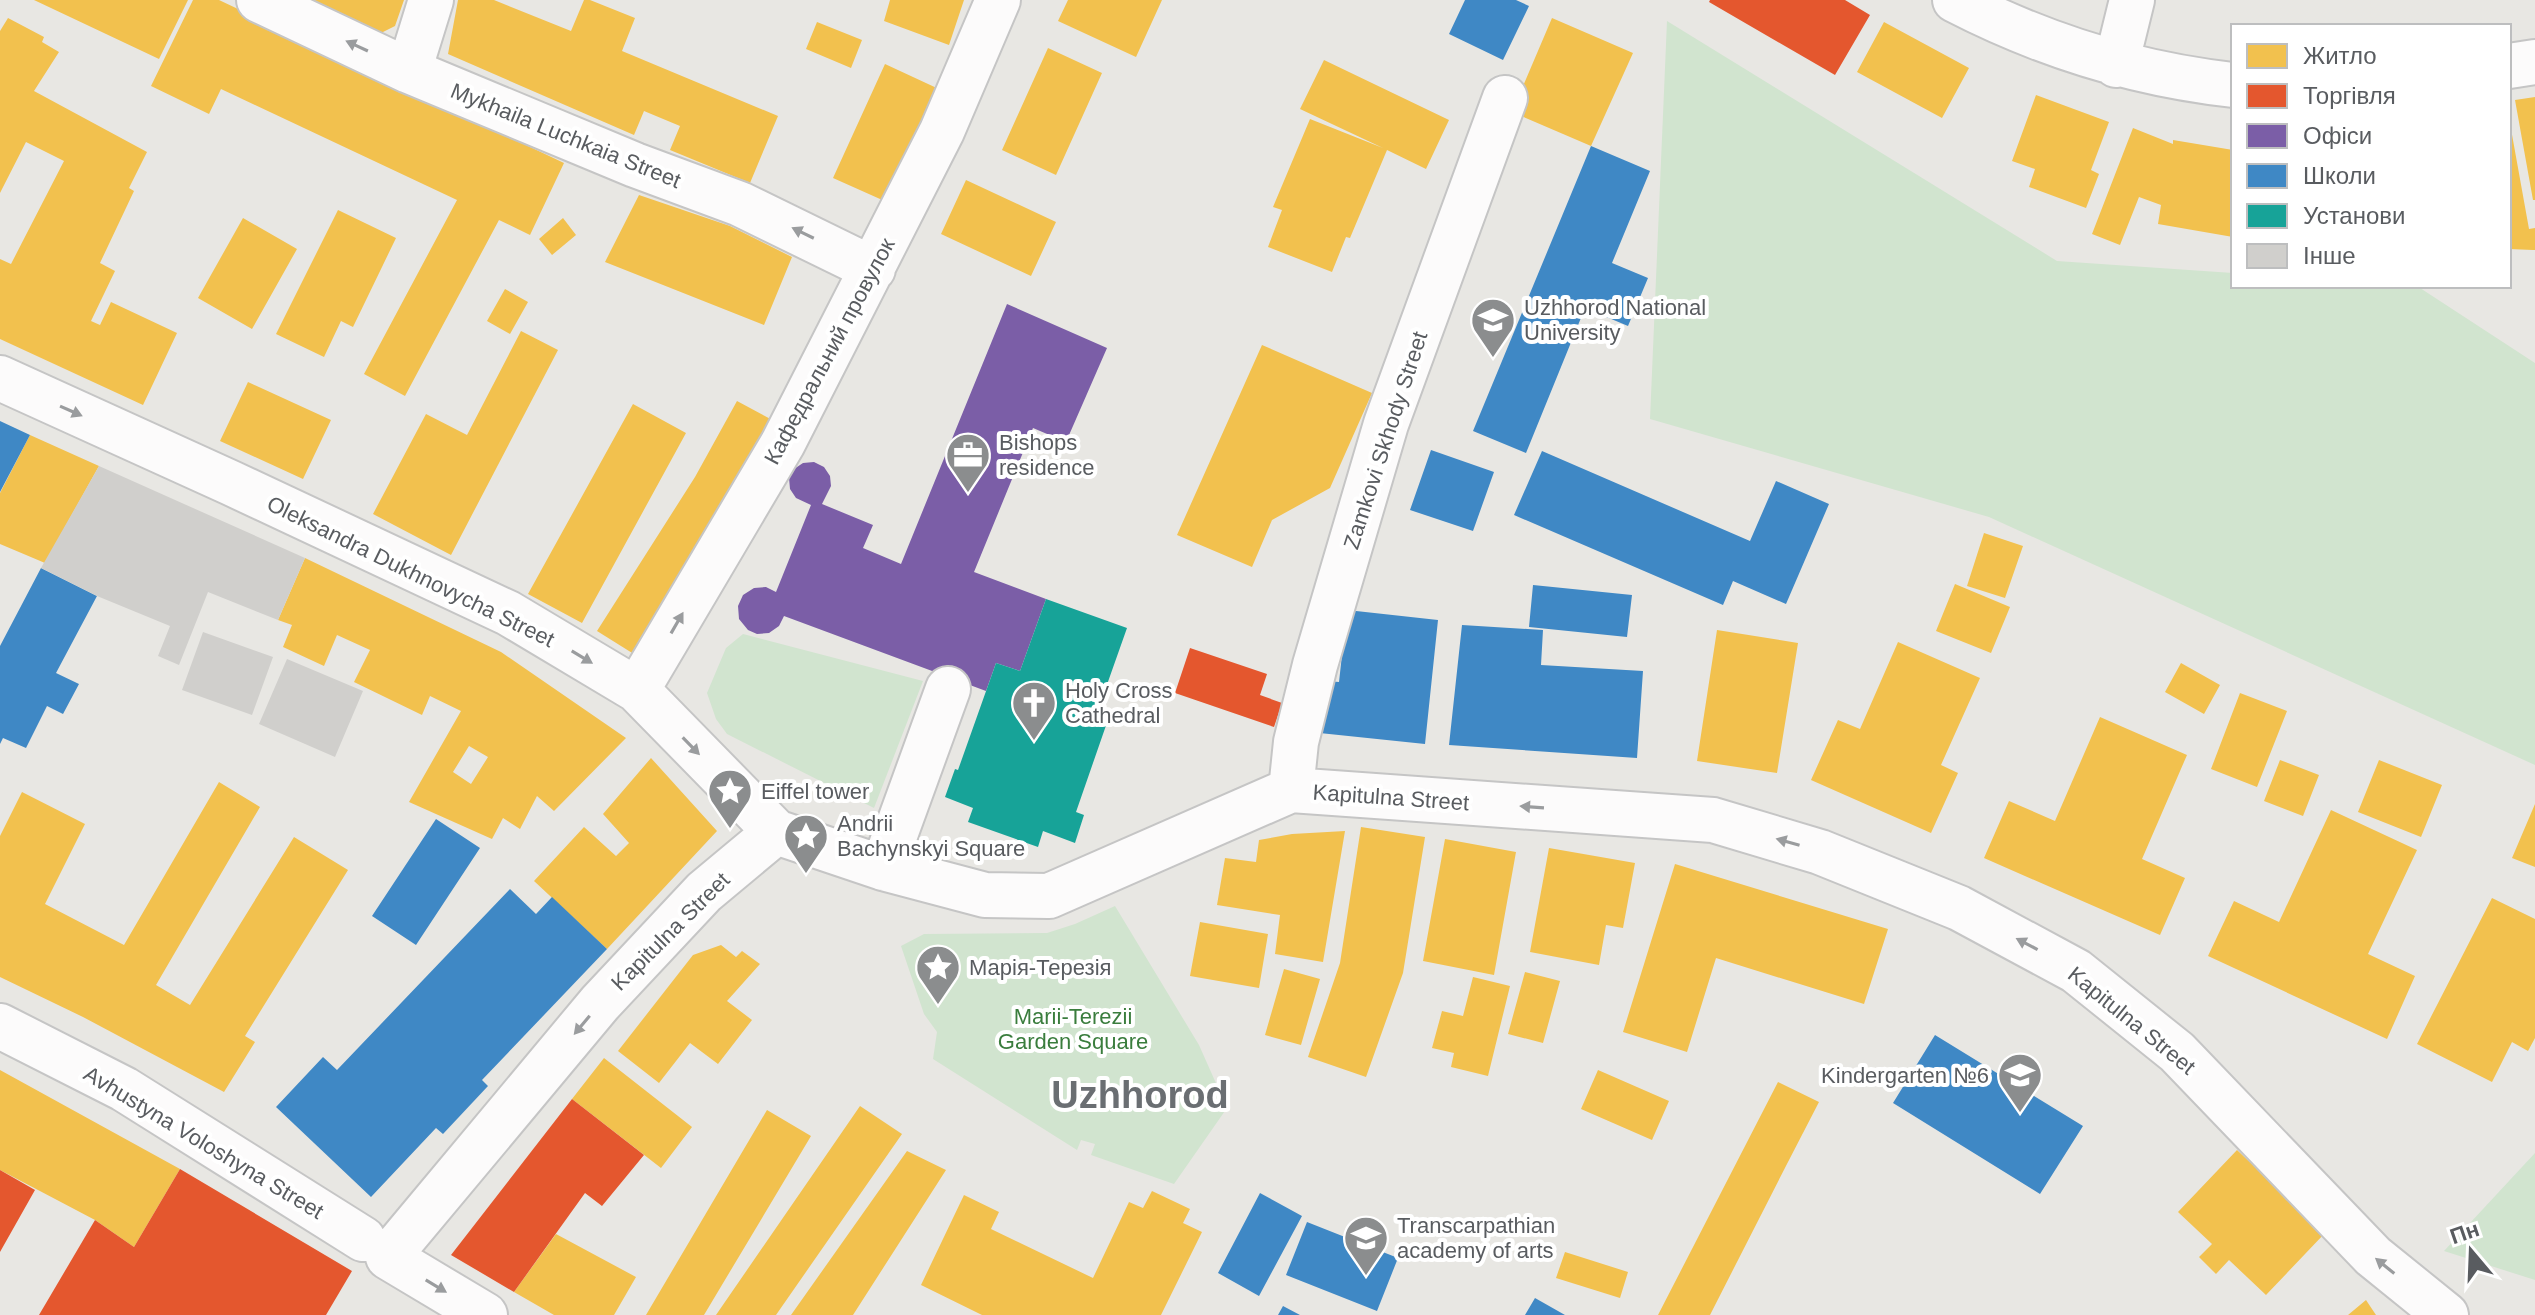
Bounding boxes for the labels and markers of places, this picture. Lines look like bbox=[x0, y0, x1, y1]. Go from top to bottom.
place label: Uzhhorod National University bbox=[1524, 295, 1706, 345]
school or university icon: Uzhhorod National University bbox=[1469, 296, 1517, 359]
place label: Bishops residence bbox=[999, 430, 1094, 480]
office icon: Bishops residence bbox=[944, 431, 992, 494]
place label: Holy Cross Cathedral bbox=[1065, 678, 1173, 728]
church icon: Holy Cross Cathedral bbox=[1010, 679, 1058, 742]
place icon: Eiffel tower bbox=[706, 767, 754, 830]
place label: Eiffel tower bbox=[761, 779, 869, 804]
place label: Andrii Bachynskyi Square bbox=[837, 811, 1025, 861]
place icon: Andrii Bachynskyi Square bbox=[782, 812, 830, 875]
place icon: Марія-Терезія bbox=[914, 943, 962, 1006]
place label: Марія-Терезія bbox=[969, 955, 1111, 980]
school or university icon: Kindergarten №6 bbox=[1996, 1051, 2044, 1114]
place label: Kindergarten №6 bbox=[1821, 1063, 1989, 1088]
place label: Transcarpathian academy of arts bbox=[1397, 1213, 1555, 1263]
school or university icon: Transcarpathian academy of arts bbox=[1342, 1214, 1390, 1277]

